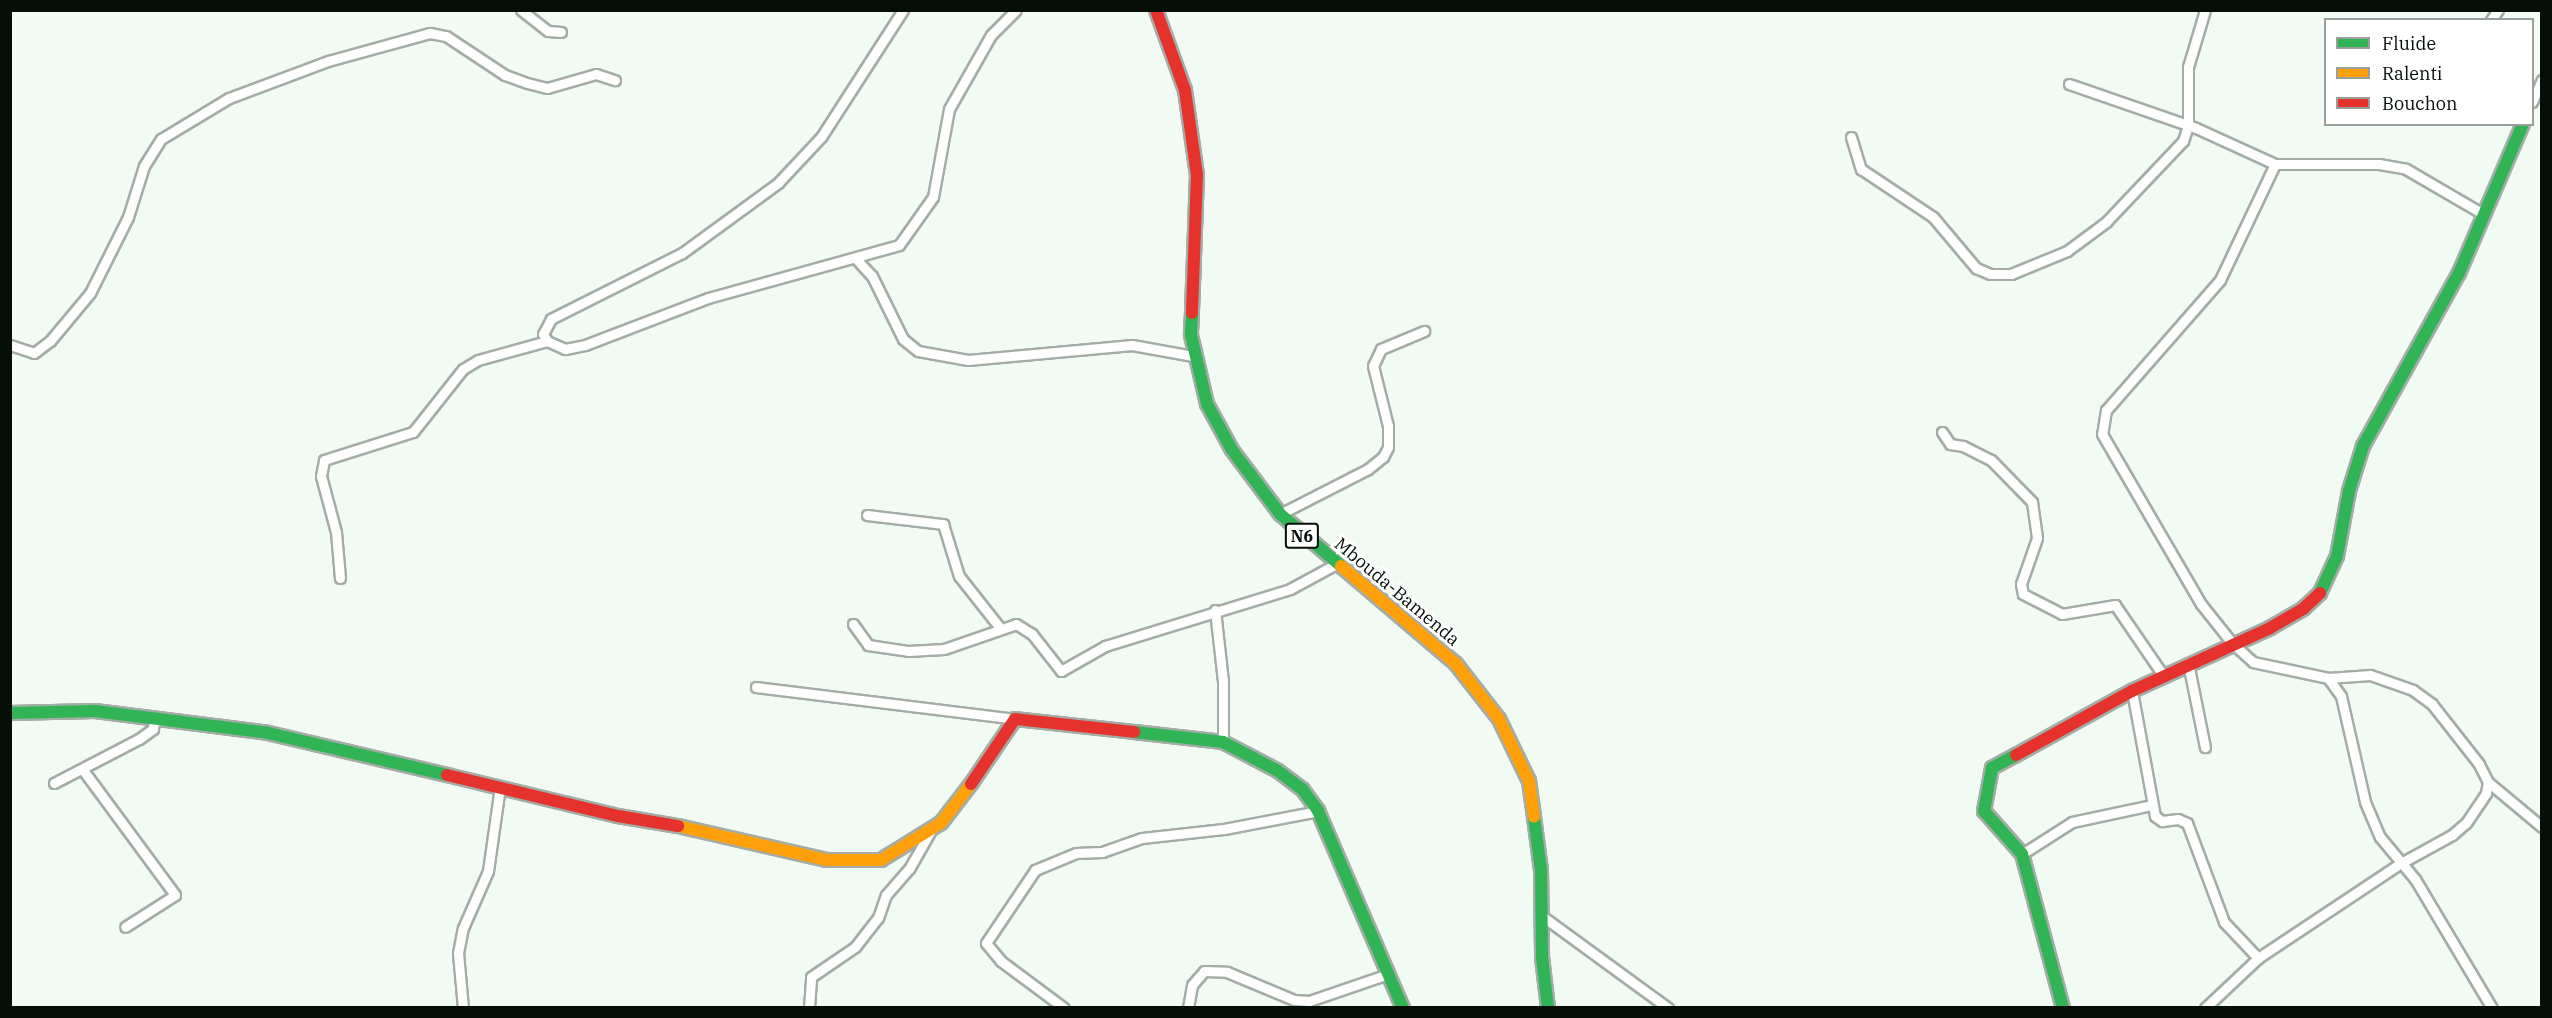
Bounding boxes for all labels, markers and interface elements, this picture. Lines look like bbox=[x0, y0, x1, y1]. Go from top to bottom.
legend bbox=[2324, 18, 2534, 126]
text: Fluide bbox=[2382, 32, 2436, 55]
text: Ralenti bbox=[2382, 62, 2443, 85]
text: Bouchon bbox=[2382, 92, 2458, 115]
road number: N6 bbox=[1284, 523, 1320, 549]
street label: Mbouda-Bamenda bbox=[1330, 533, 1464, 651]

